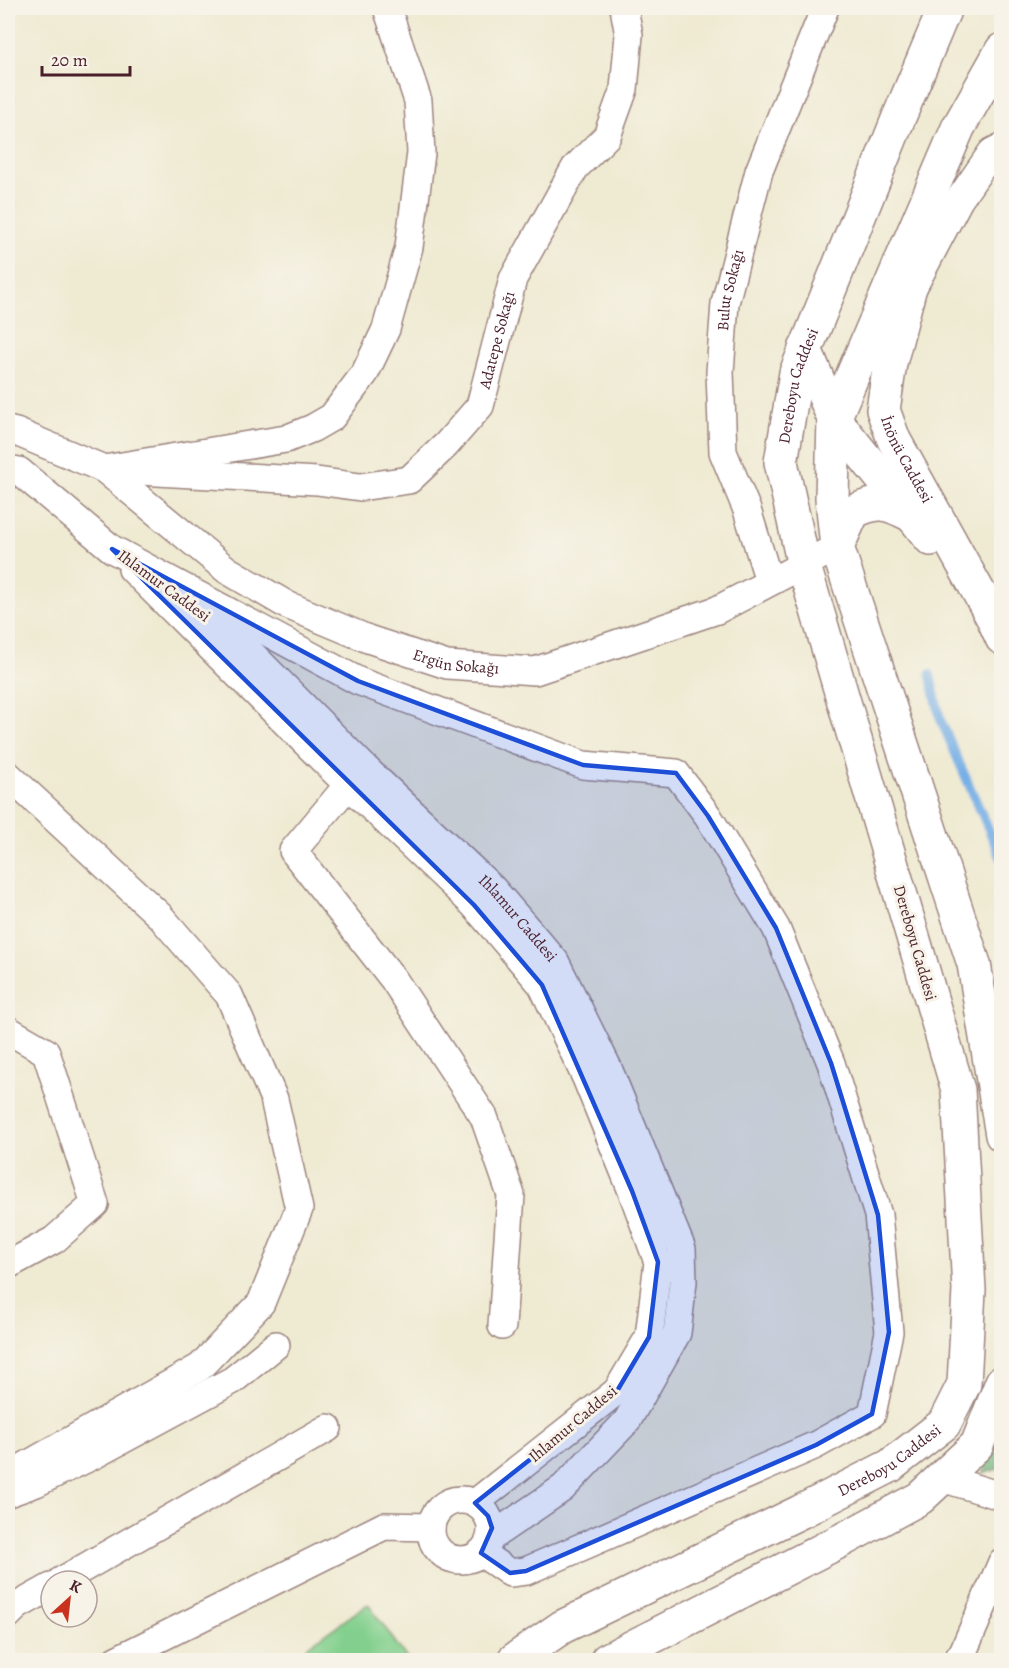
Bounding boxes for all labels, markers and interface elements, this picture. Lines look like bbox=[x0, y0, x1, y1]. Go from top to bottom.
scale bar bbox=[42, 39, 130, 77]
text: 20 m bbox=[51, 48, 88, 72]
street label: Bulut Sokağı bbox=[712, 247, 749, 332]
street label: Adatepe Sokağı bbox=[474, 289, 520, 392]
street label: Dereboyu Caddesi bbox=[773, 325, 824, 446]
street label: İnönü Caddesi bbox=[875, 413, 938, 507]
street label: Ihlamur Caddesi bbox=[113, 545, 215, 627]
street label: Ergün Sokağı bbox=[410, 643, 500, 680]
street label: Ihlamur Caddesi bbox=[473, 870, 562, 967]
street label: Dereboyu Caddesi bbox=[888, 883, 942, 1003]
street label: Ihlamur Caddesi bbox=[524, 1380, 622, 1468]
street label: Dereboyu Caddesi bbox=[834, 1419, 946, 1502]
north arrow bbox=[39, 1569, 99, 1629]
text: K bbox=[66, 1574, 85, 1599]

